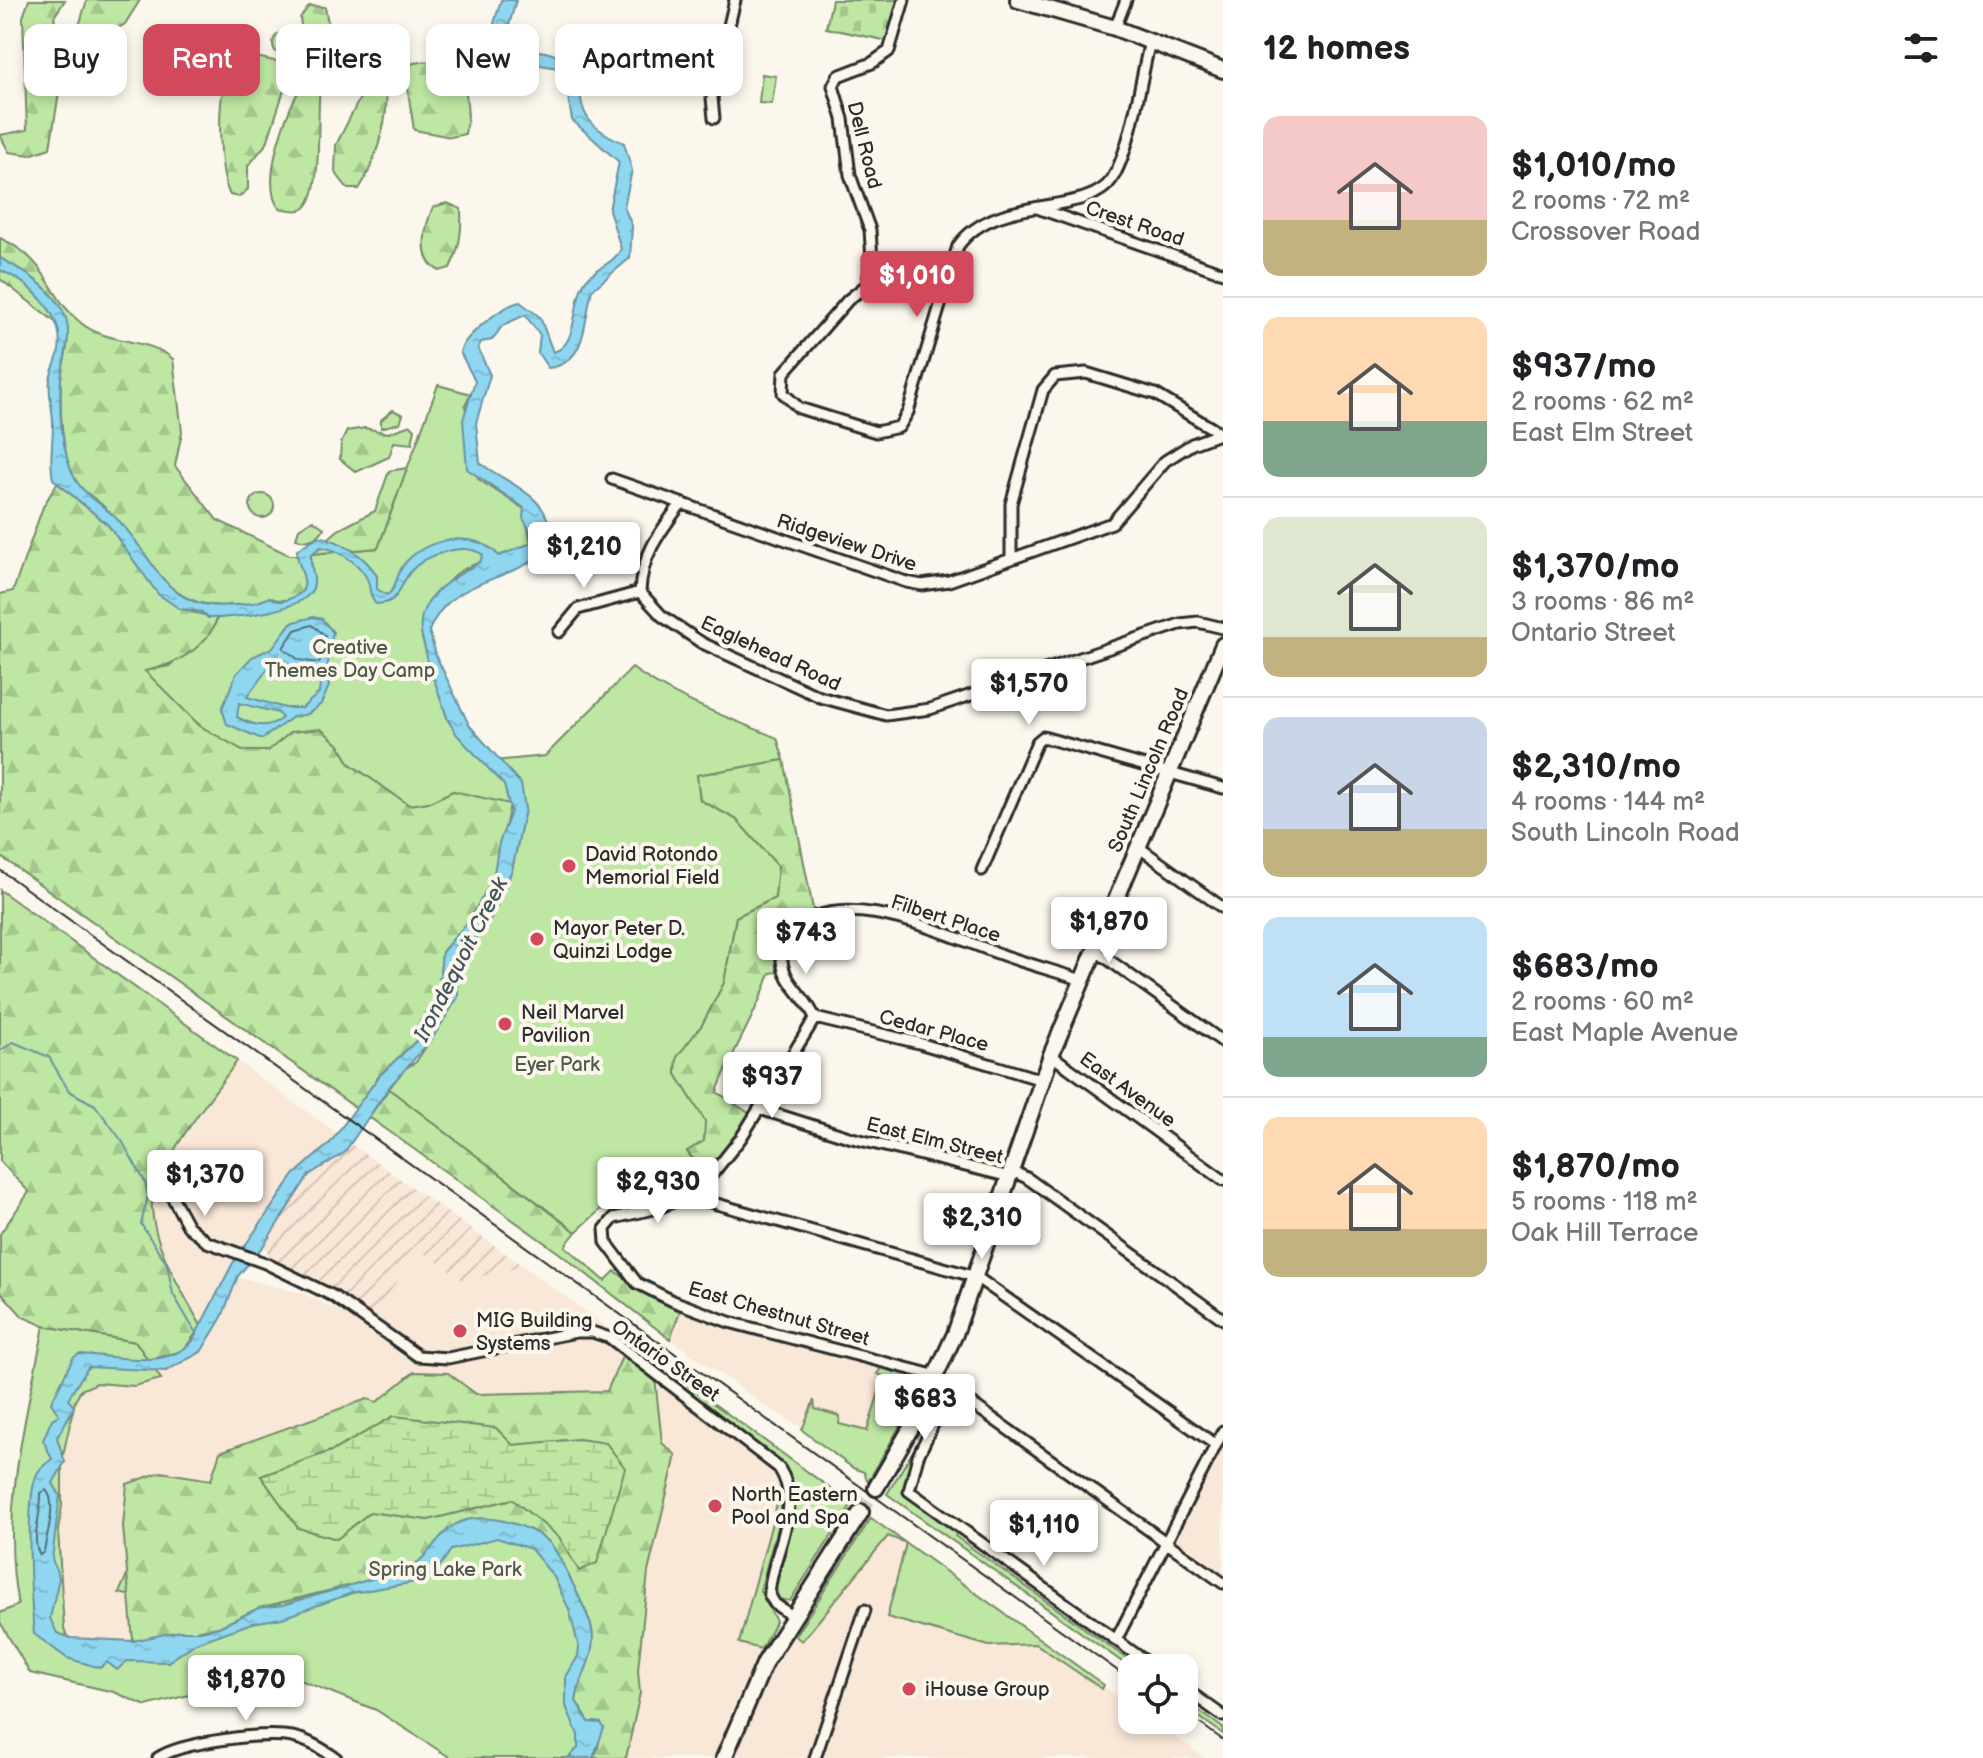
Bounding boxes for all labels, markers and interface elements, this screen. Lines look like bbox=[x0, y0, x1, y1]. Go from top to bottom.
chip: Buy bbox=[24, 24, 127, 96]
chip: Rent bbox=[143, 24, 260, 96]
chip: Filters bbox=[276, 24, 410, 96]
chip: New bbox=[426, 24, 539, 96]
chip: Apartment bbox=[555, 24, 743, 96]
icon: filters bbox=[1899, 26, 1943, 70]
text: 12 homes bbox=[1263, 28, 1410, 69]
street label: Dell Road bbox=[842, 99, 886, 191]
text: $1,010/mo bbox=[1511, 145, 1676, 186]
icon: home bbox=[1327, 148, 1423, 244]
text: 2 rooms · 72 m² bbox=[1511, 186, 1690, 217]
street label: Crest Road bbox=[1082, 196, 1187, 252]
text: Crossover Road bbox=[1511, 217, 1700, 248]
pin: $1,010 bbox=[852, 251, 982, 319]
text: $1,010 bbox=[878, 261, 956, 292]
text: $937/mo bbox=[1511, 346, 1656, 387]
icon: home bbox=[1327, 349, 1423, 445]
text: 2 rooms · 62 m² bbox=[1511, 387, 1694, 418]
text: East Elm Street bbox=[1511, 418, 1693, 449]
street label: Ridgeview Drive bbox=[774, 509, 920, 577]
pin: $1,210 bbox=[519, 522, 649, 590]
text: $1,210 bbox=[546, 532, 622, 563]
text: $1,370/mo bbox=[1511, 546, 1679, 587]
icon: home bbox=[1327, 549, 1423, 645]
text: 3 rooms · 86 m² bbox=[1511, 587, 1695, 618]
street label: Eaglehead Road bbox=[697, 611, 844, 697]
text: Ontario Street bbox=[1511, 618, 1676, 649]
park label: Creative Themes Day Camp bbox=[265, 636, 435, 683]
pin: $1,570 bbox=[964, 659, 1094, 727]
text: $1,570 bbox=[989, 669, 1069, 700]
street label: South Lincoln Road bbox=[1103, 685, 1194, 856]
text: $2,310/mo bbox=[1511, 746, 1681, 787]
icon: home bbox=[1327, 749, 1423, 845]
text: 4 rooms · 144 m² bbox=[1511, 787, 1705, 818]
text: South Lincoln Road bbox=[1511, 818, 1740, 849]
place label: David Rotondo Memorial Field bbox=[585, 843, 719, 890]
marker: David Rotondo Memorial Field bbox=[560, 857, 578, 875]
water label: Irondequoit Creek bbox=[408, 872, 515, 1047]
street label: Filbert Place bbox=[888, 890, 1004, 948]
pin: $1,870 bbox=[1044, 897, 1174, 965]
text: $1,870 bbox=[1069, 907, 1149, 938]
pin: $743 bbox=[759, 908, 853, 976]
place label: Mayor Peter D. Quinzi Lodge bbox=[553, 917, 685, 964]
text: $743 bbox=[775, 918, 837, 949]
marker: Mayor Peter D. Quinzi Lodge bbox=[528, 930, 546, 948]
text: $683/mo bbox=[1511, 946, 1659, 987]
icon: home bbox=[1327, 949, 1423, 1045]
text: 2 rooms · 60 m² bbox=[1511, 987, 1694, 1018]
place label: Neil Marvel Pavilion bbox=[521, 1001, 624, 1048]
street label: Cedar Place bbox=[876, 1005, 991, 1057]
marker: Neil Marvel Pavilion bbox=[496, 1015, 514, 1033]
text: East Maple Avenue bbox=[1511, 1018, 1738, 1049]
street label: East Avenue bbox=[1075, 1047, 1180, 1133]
pin: $937 bbox=[725, 1052, 819, 1120]
park label: Eyer Park bbox=[514, 1053, 600, 1077]
text: $937 bbox=[741, 1062, 803, 1093]
street label: East Elm Street bbox=[864, 1112, 1006, 1170]
text: $1,870/mo bbox=[1511, 1146, 1680, 1187]
icon: home bbox=[1327, 1149, 1423, 1245]
pin: $1,370 bbox=[140, 1150, 270, 1218]
pin: $2,930 bbox=[593, 1157, 723, 1225]
text: $1,370 bbox=[165, 1160, 245, 1191]
text: $2,930 bbox=[615, 1167, 701, 1198]
text: 5 rooms · 118 m² bbox=[1511, 1187, 1698, 1218]
pin: $2,310 bbox=[917, 1193, 1047, 1261]
text: $2,310 bbox=[942, 1203, 1022, 1234]
text: Oak Hill Terrace bbox=[1511, 1218, 1698, 1249]
street label: East Chestnut Street bbox=[685, 1277, 872, 1351]
place label: MIG Building Systems bbox=[476, 1309, 593, 1356]
street label: Ontario Street bbox=[607, 1315, 724, 1407]
marker: MIG Building Systems bbox=[451, 1322, 469, 1340]
pin: $683 bbox=[878, 1374, 972, 1442]
text: $683 bbox=[893, 1384, 957, 1415]
place label: North Eastern Pool and Spa bbox=[731, 1483, 858, 1530]
marker: North Eastern Pool and Spa bbox=[706, 1497, 724, 1515]
pin: $1,110 bbox=[979, 1500, 1109, 1568]
text: $1,110 bbox=[1008, 1510, 1080, 1541]
park label: Spring Lake Park bbox=[369, 1558, 522, 1582]
map controls bbox=[1118, 1654, 1198, 1734]
button: locate bbox=[1118, 1654, 1198, 1734]
pin: $1,870 bbox=[181, 1655, 311, 1723]
text: $1,870 bbox=[206, 1665, 286, 1696]
place label: iHouse Group bbox=[925, 1678, 1049, 1702]
marker: iHouse Group bbox=[900, 1680, 918, 1698]

